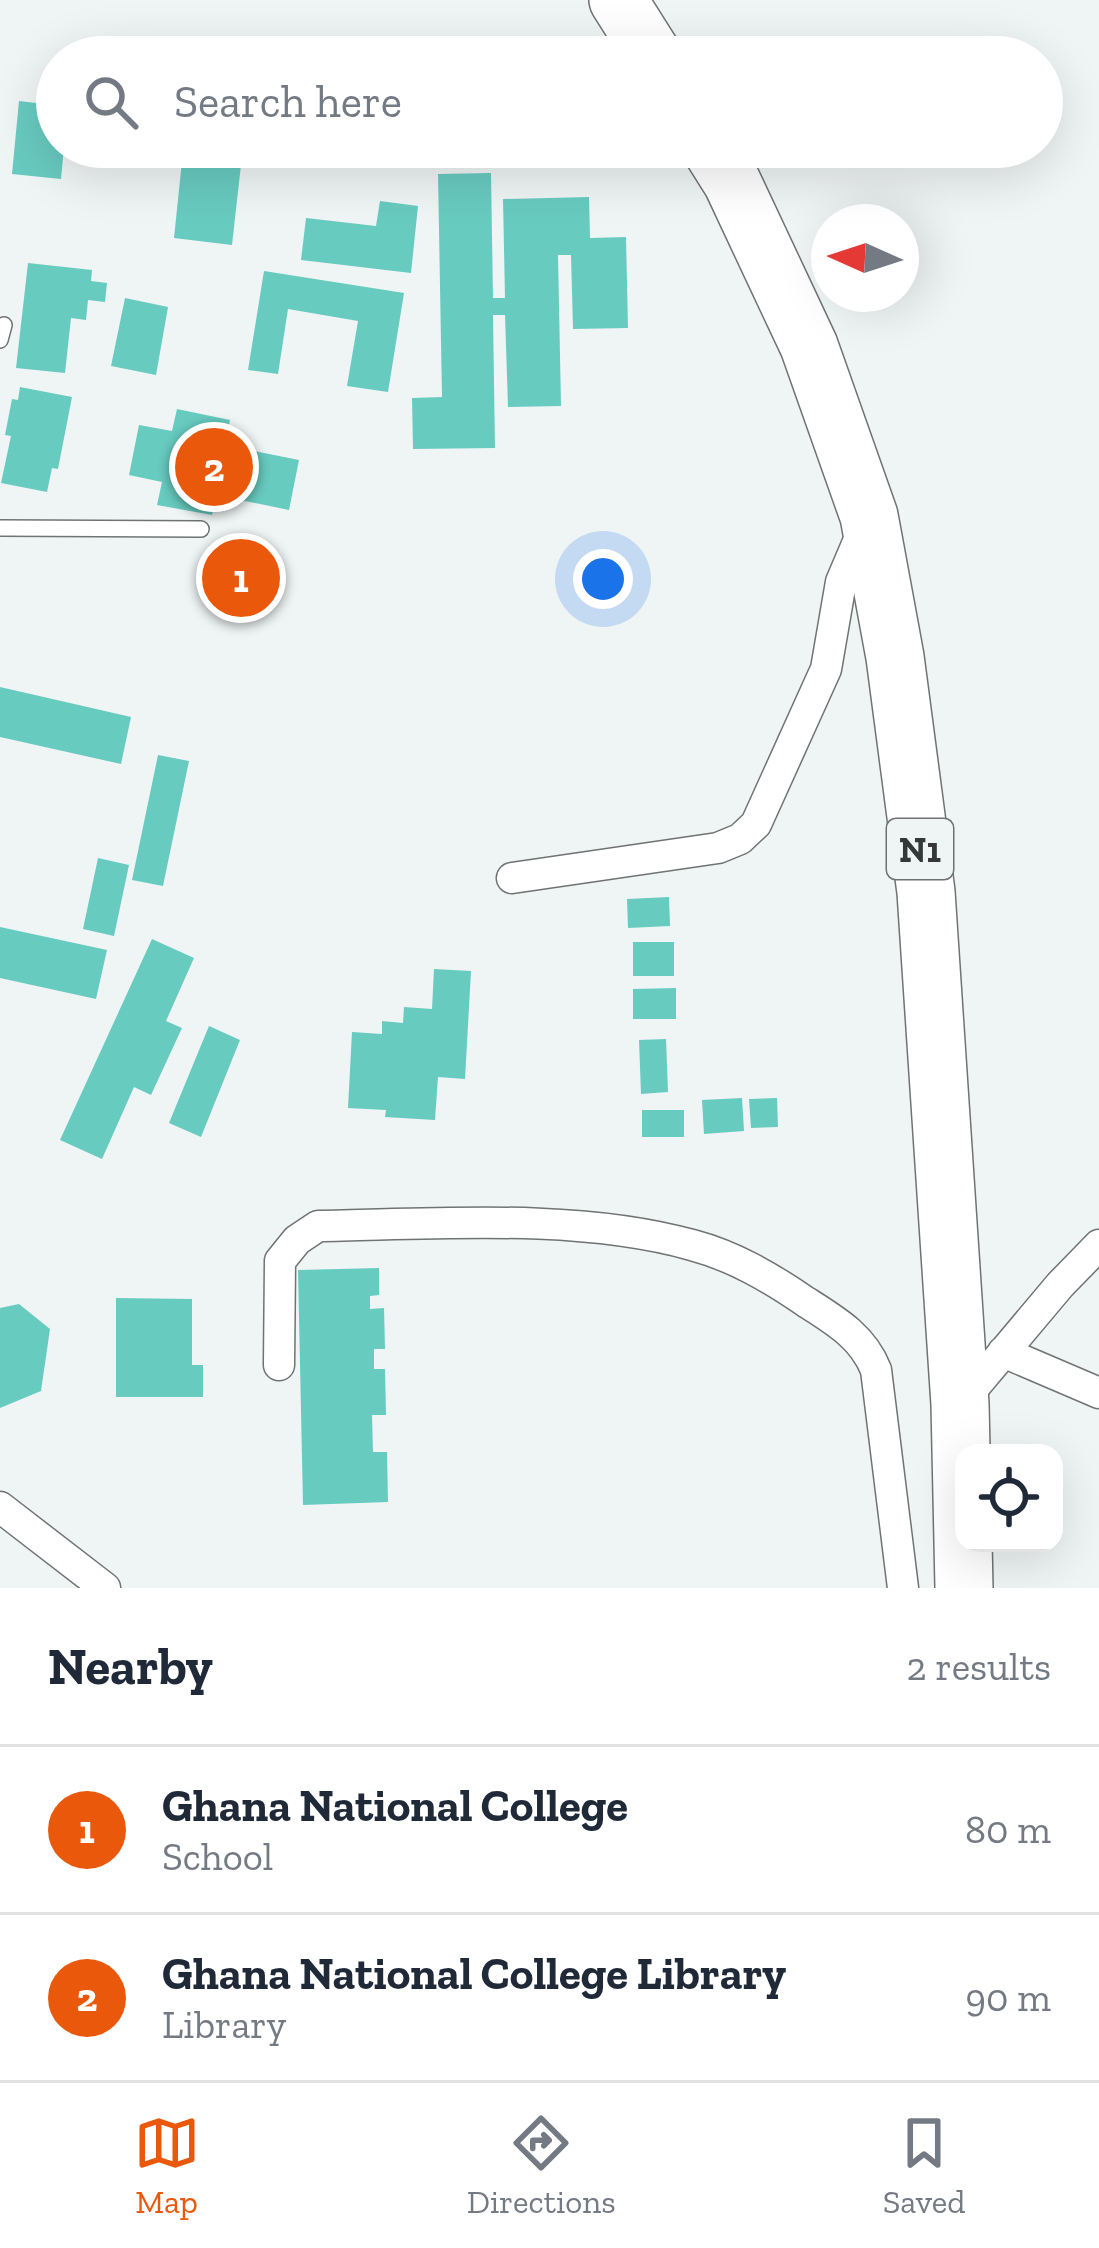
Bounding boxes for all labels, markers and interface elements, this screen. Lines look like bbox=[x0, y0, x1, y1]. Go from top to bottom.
search box bbox=[36, 36, 1063, 168]
icon: search bbox=[78, 69, 144, 135]
text: Search here bbox=[174, 75, 402, 129]
north arrow bbox=[811, 204, 919, 312]
pin: 2 bbox=[175, 422, 253, 512]
pin: 1 bbox=[202, 533, 280, 623]
your location bbox=[573, 549, 633, 609]
road number: N1 bbox=[887, 819, 953, 879]
map controls bbox=[955, 1444, 1063, 1552]
button: locate bbox=[955, 1444, 1063, 1552]
text: Nearby bbox=[48, 1636, 213, 1697]
text: 2 results bbox=[906, 1643, 1051, 1690]
text: Ghana National College bbox=[162, 1779, 628, 1833]
text: 1 bbox=[79, 1806, 95, 1853]
text: 80 m bbox=[965, 1806, 1051, 1853]
text: School bbox=[162, 1833, 273, 1880]
text: Ghana National College Library bbox=[162, 1947, 786, 2001]
text: 2 bbox=[77, 1974, 97, 2021]
text: 90 m bbox=[965, 1974, 1051, 2021]
text: Library bbox=[162, 2001, 287, 2048]
tab: Map bbox=[134, 2110, 200, 2221]
tab: Directions bbox=[467, 2110, 616, 2221]
tab: Saved bbox=[883, 2110, 965, 2221]

